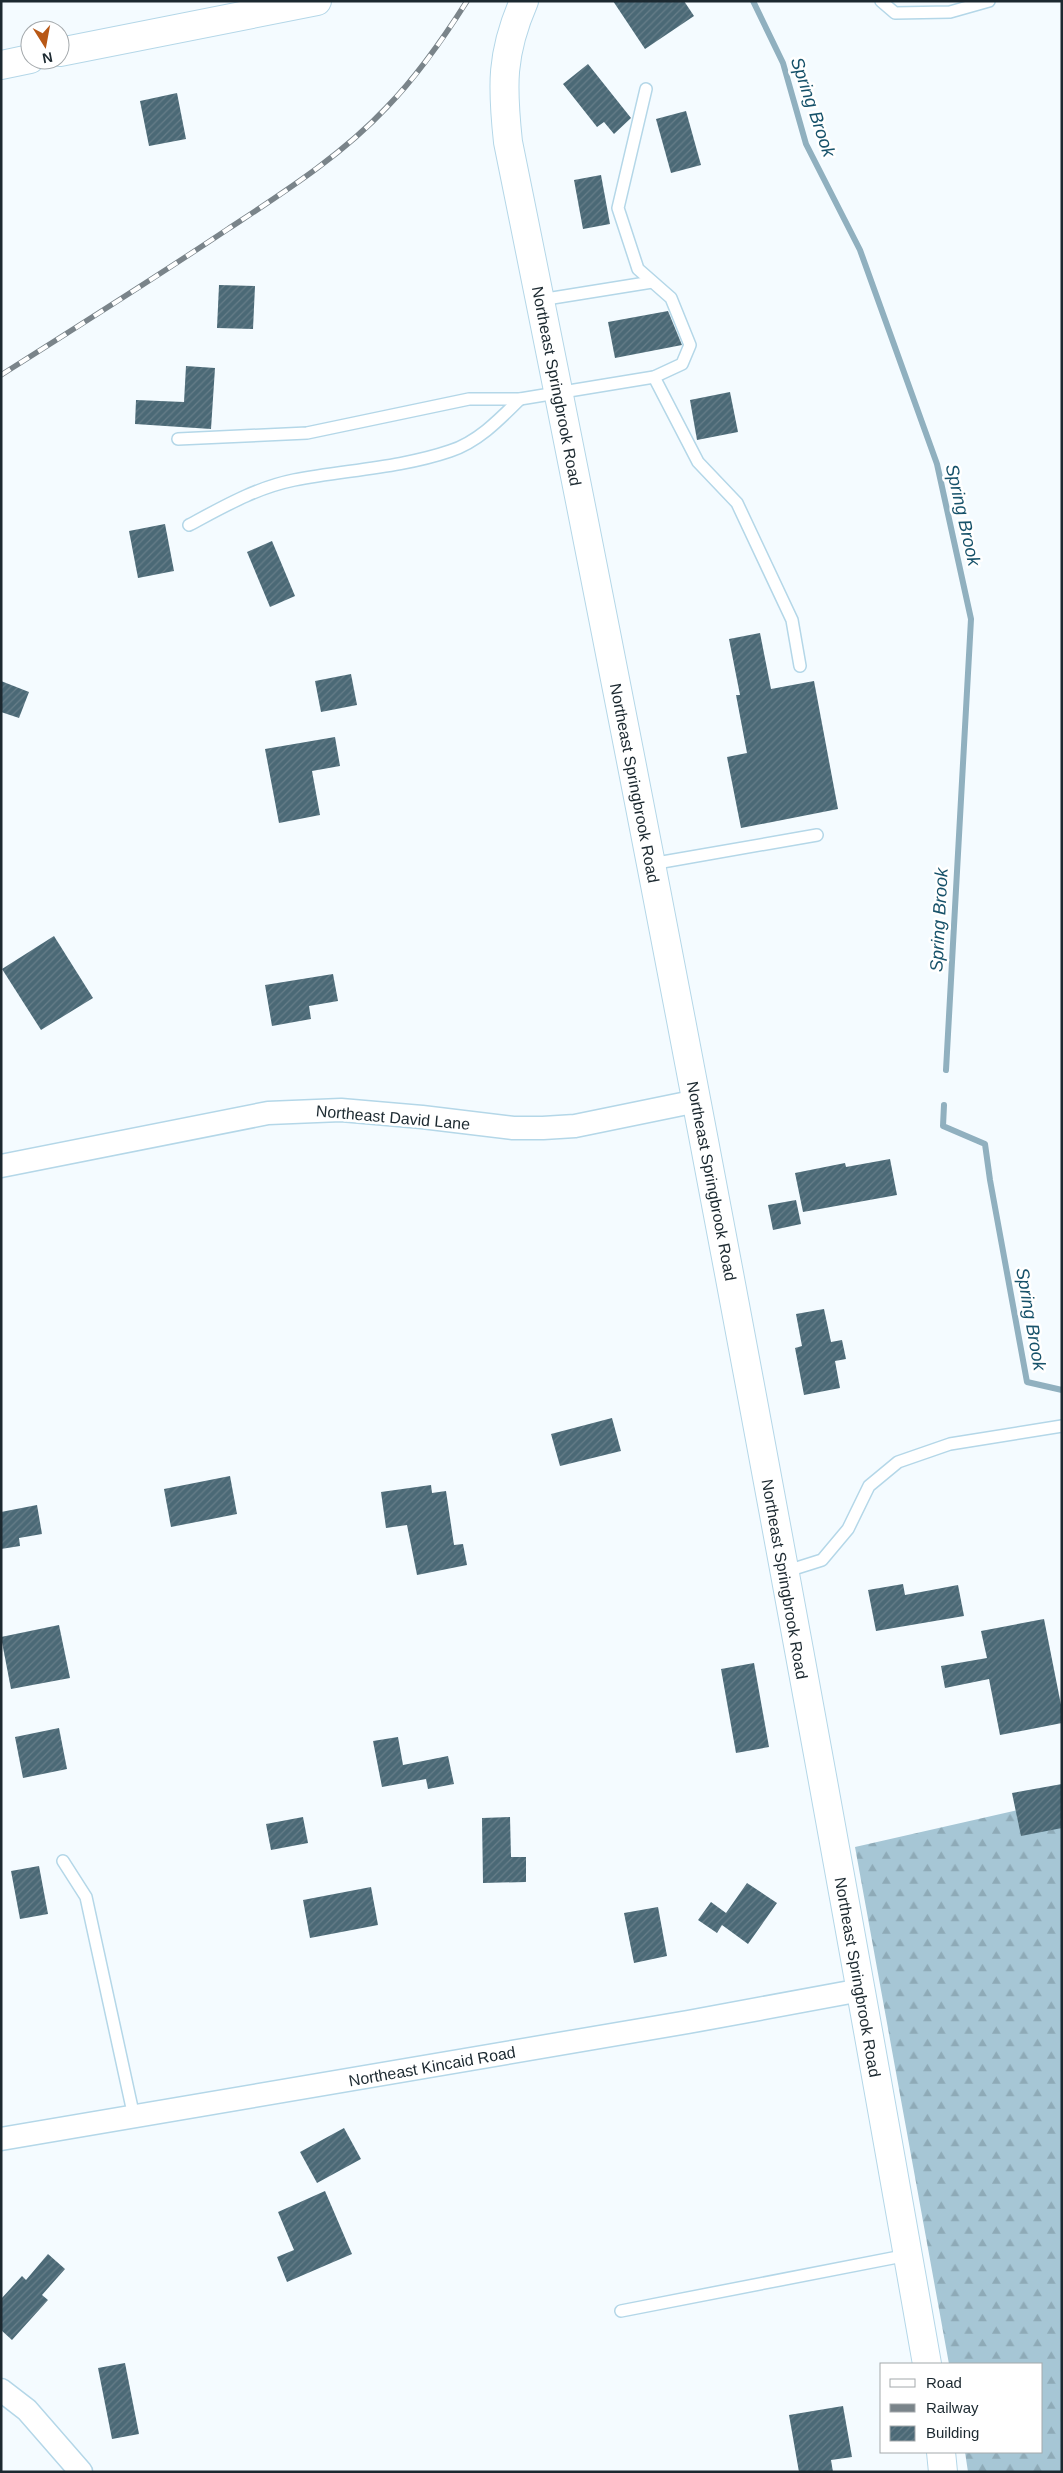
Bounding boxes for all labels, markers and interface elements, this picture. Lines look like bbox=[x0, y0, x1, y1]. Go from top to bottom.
north arrow bbox=[20, 20, 70, 70]
text: N bbox=[41, 49, 54, 67]
water label: Spring Brook bbox=[787, 55, 840, 160]
street label: Northeast Springbrook Road bbox=[529, 285, 584, 487]
water label: Spring Brook bbox=[942, 462, 985, 569]
street label: Northeast Springbrook Road bbox=[607, 682, 662, 884]
water label: Spring Brook bbox=[926, 867, 952, 972]
street label: Northeast Springbrook Road bbox=[684, 1080, 739, 1282]
street label: Northeast David Lane bbox=[315, 1102, 471, 1133]
water label: Spring Brook bbox=[1012, 1266, 1050, 1373]
street label: Northeast Springbrook Road bbox=[759, 1478, 810, 1680]
street label: Northeast Springbrook Road bbox=[832, 1876, 883, 2078]
street label: Northeast Kincaid Road bbox=[347, 2043, 517, 2090]
legend bbox=[880, 2363, 1043, 2453]
text: Road bbox=[926, 2374, 962, 2391]
text: Railway bbox=[926, 2399, 979, 2416]
text: Building bbox=[926, 2424, 979, 2441]

